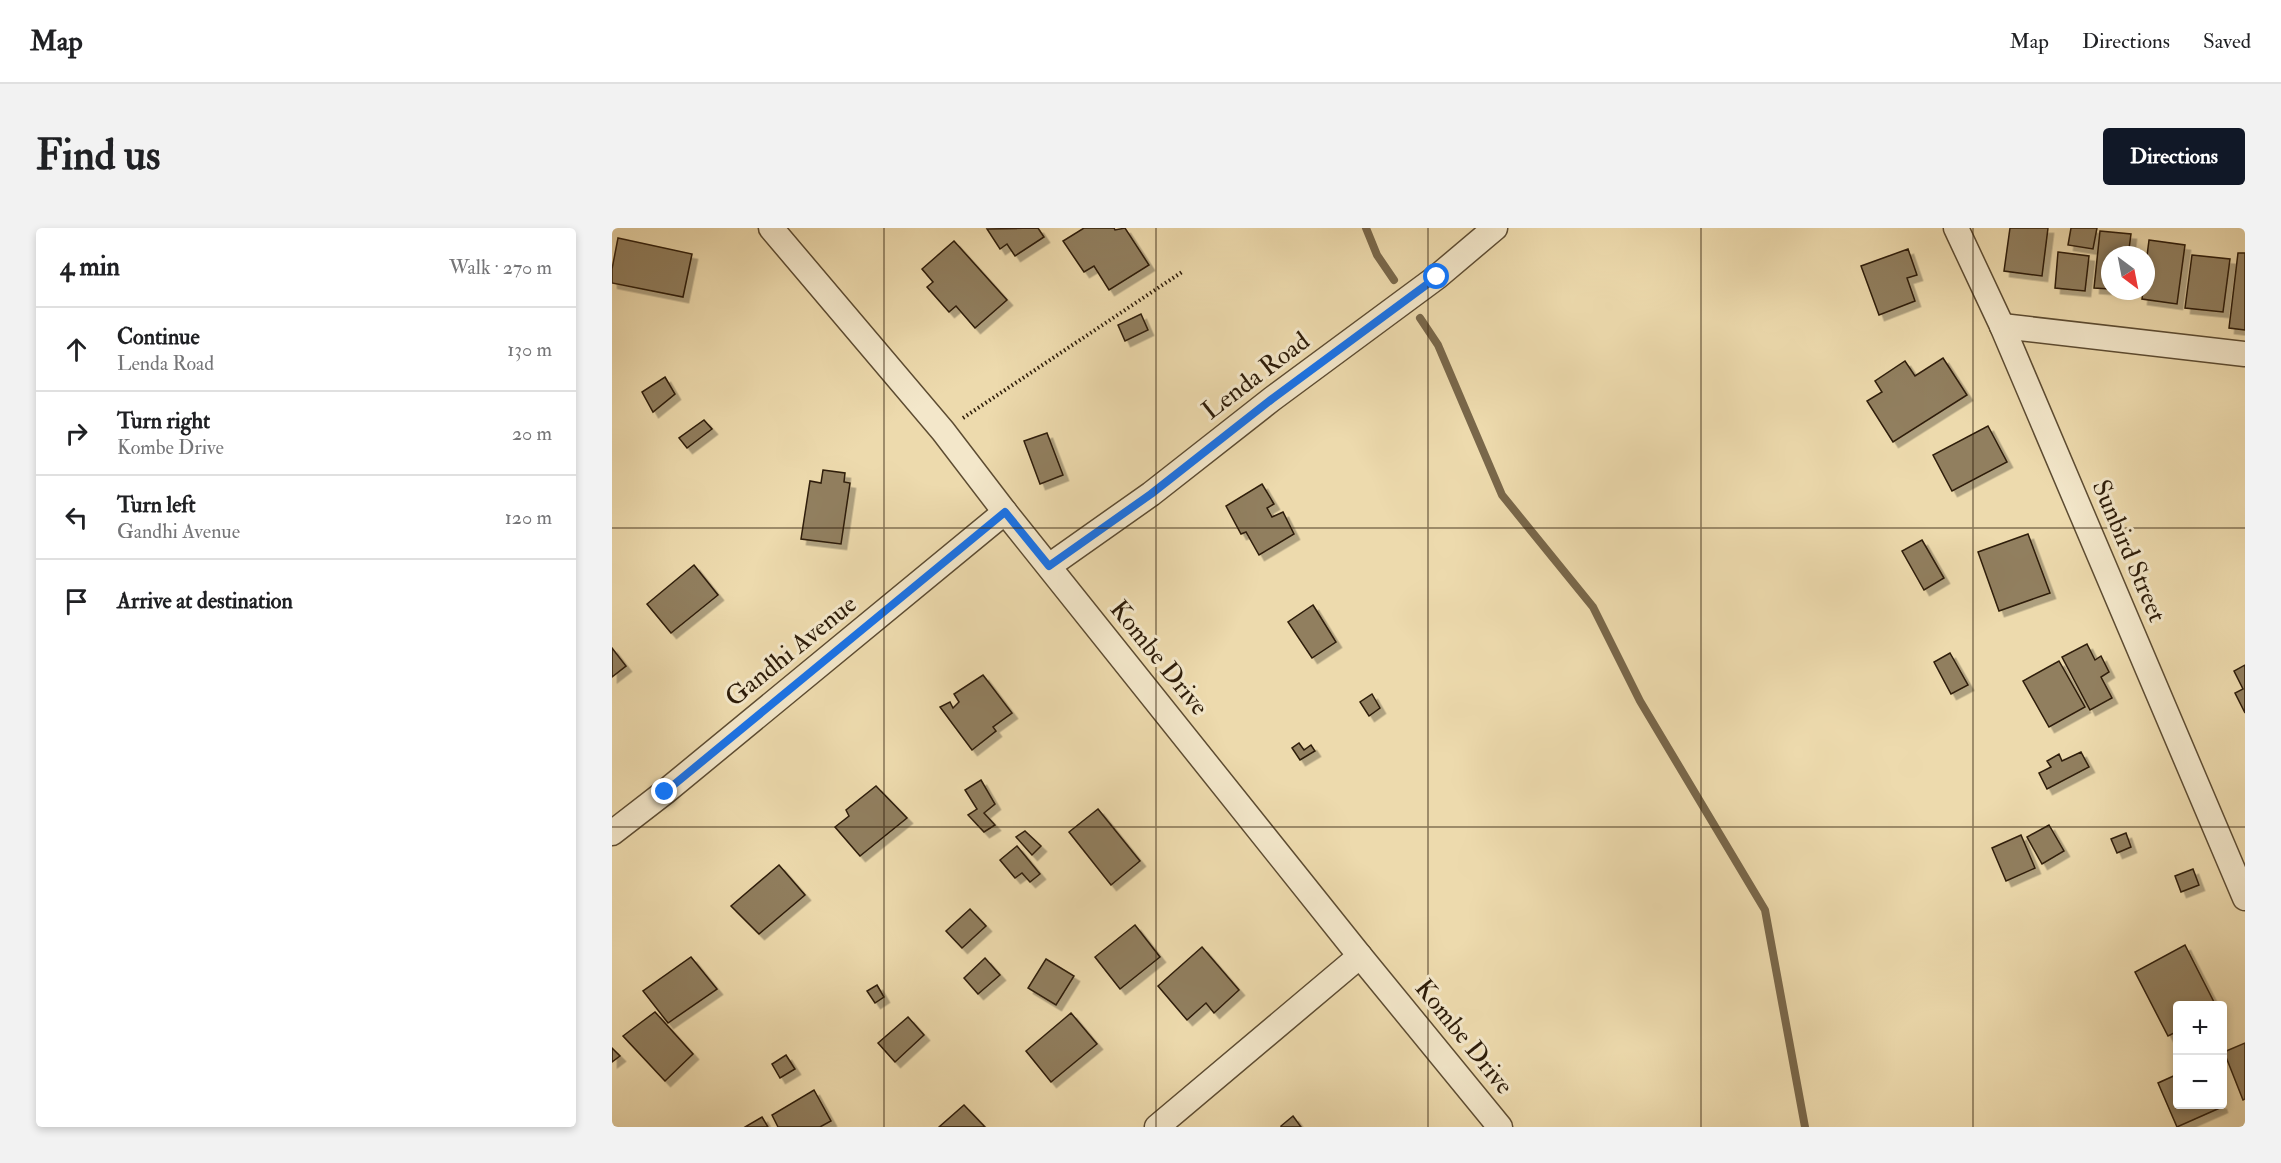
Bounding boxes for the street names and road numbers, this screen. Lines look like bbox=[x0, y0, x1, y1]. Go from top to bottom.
street label: Lenda Road bbox=[1196, 325, 1316, 427]
street label: Sunbird Street bbox=[2085, 475, 2173, 627]
street label: Gandhi Avenue bbox=[719, 588, 863, 714]
street label: Kombe Drive bbox=[1103, 594, 1215, 722]
street label: Kombe Drive bbox=[1408, 973, 1520, 1101]

